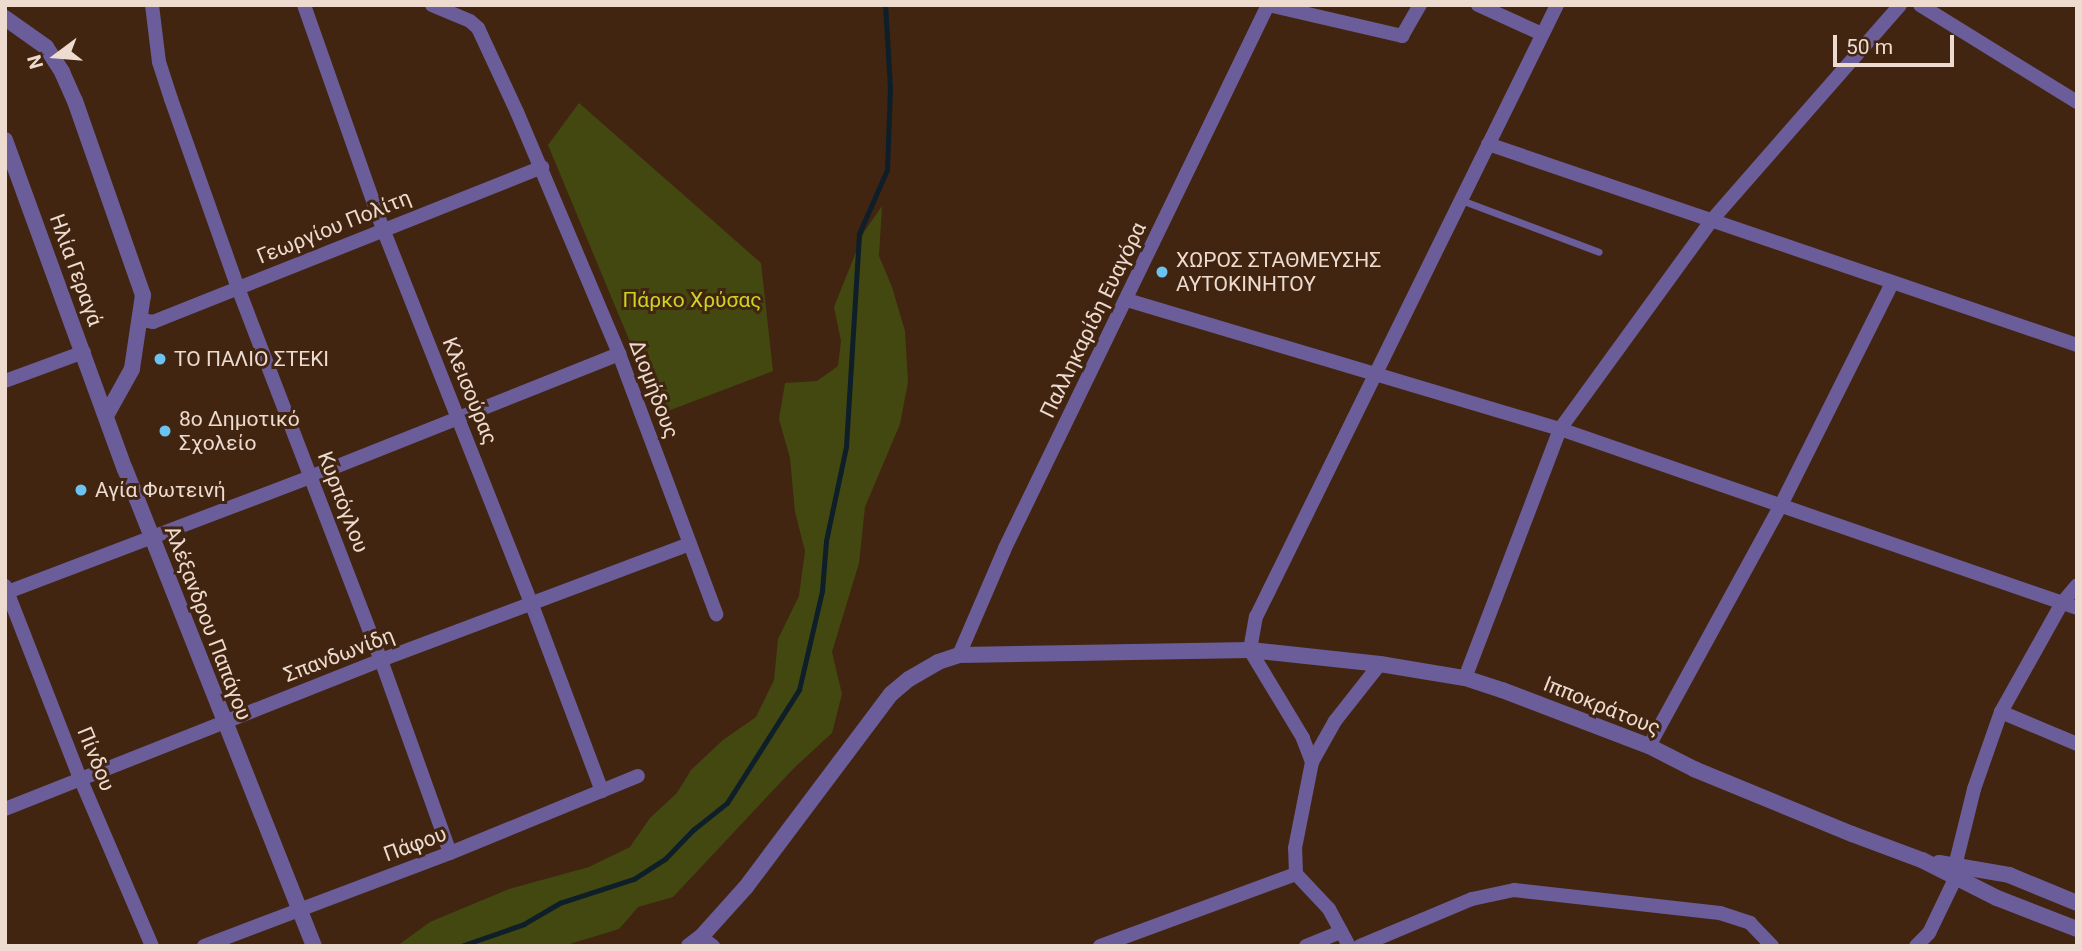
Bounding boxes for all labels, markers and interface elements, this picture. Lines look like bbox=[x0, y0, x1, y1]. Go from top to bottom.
north arrow bbox=[21, 21, 91, 91]
scale bar bbox=[1837, 21, 1958, 65]
text: 50 m bbox=[1846, 35, 1893, 59]
text: N bbox=[22, 52, 48, 72]
street label: Γεωργίου Πολίτη bbox=[253, 185, 415, 269]
street label: Ηλία Γεραγά bbox=[44, 211, 108, 329]
street label: Παλληκαρίδη Ευαγόρα bbox=[1035, 218, 1151, 422]
place label: ΧΩΡΟΣ ΣΤΑΘΜΕΥΣΗΣ ΑΥΤΟΚΙΝΗΤΟΥ bbox=[1176, 247, 1381, 297]
marker: ΧΩΡΟΣ ΣΤΑΘΜΕΥΣΗΣ ΑΥΤΟΚΙΝΗΤΟΥ bbox=[1154, 264, 1170, 280]
park label: Πάρκο Χρύσας bbox=[622, 287, 762, 313]
street label: Κλεισούρας bbox=[437, 334, 503, 448]
street label: Διομήδους bbox=[624, 336, 684, 442]
place label: ΤΟ ΠΑΛΙΟ ΣΤΕΚΙ bbox=[174, 346, 329, 372]
marker: ΤΟ ΠΑΛΙΟ ΣΤΕΚΙ bbox=[152, 351, 168, 367]
place label: 8ο Δημοτικό Σχολείο bbox=[179, 406, 300, 456]
marker: 8ο Δημοτικό Σχολείο bbox=[157, 423, 173, 439]
street label: Κυρπόγλου bbox=[312, 448, 374, 556]
place label: Αγία Φωτεινή bbox=[95, 477, 226, 503]
marker: Αγία Φωτεινή bbox=[73, 482, 89, 498]
street label: Αλέξανδρου Παπάγου bbox=[159, 522, 257, 724]
street label: Σπανδωνίδη bbox=[280, 622, 398, 688]
street label: Ιπποκράτους bbox=[1540, 671, 1664, 741]
street label: Πίνδου bbox=[72, 723, 120, 795]
street label: Πάφου bbox=[380, 821, 450, 867]

